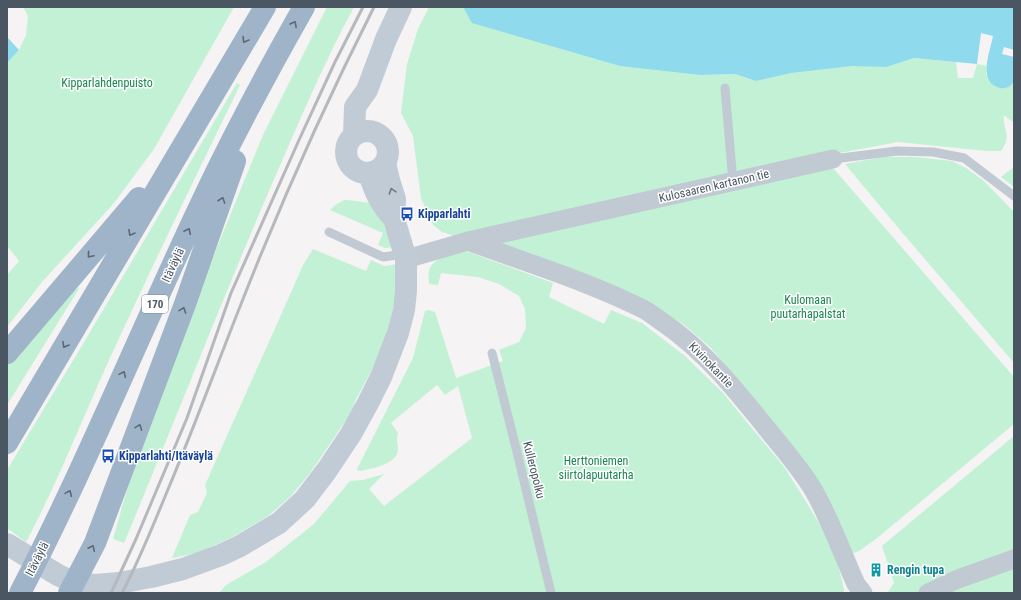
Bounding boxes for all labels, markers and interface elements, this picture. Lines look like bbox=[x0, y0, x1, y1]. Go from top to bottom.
one-way arrow bbox=[290, 21, 297, 28]
one-way arrow bbox=[243, 36, 250, 43]
park label: Kipparlahdenpuisto bbox=[61, 76, 153, 90]
street label: Kulosaaren kartanon tie bbox=[658, 166, 771, 205]
one-way arrow bbox=[388, 188, 397, 195]
one-way arrow bbox=[217, 196, 226, 203]
bus stop icon: Kipparlahti bbox=[399, 206, 415, 222]
place label: Kipparlahti bbox=[418, 207, 470, 221]
one-way arrow bbox=[183, 227, 191, 235]
one-way arrow bbox=[128, 229, 135, 236]
street label: Itäväylä bbox=[159, 245, 187, 284]
one-way arrow bbox=[88, 251, 95, 258]
park label: Kulomaan puutarhapalstat bbox=[771, 293, 846, 321]
road number: 170 bbox=[142, 295, 168, 313]
one-way arrow bbox=[178, 307, 186, 314]
street label: Kivinokantie bbox=[686, 339, 736, 391]
one-way arrow bbox=[62, 341, 69, 348]
one-way arrow bbox=[118, 371, 126, 379]
one-way arrow bbox=[134, 424, 142, 431]
street label: Kulleropolku bbox=[520, 440, 548, 500]
bus stop icon: Kipparlahti/Itäväylä bbox=[100, 448, 116, 464]
place label: Kipparlahti/Itäväylä bbox=[119, 449, 213, 463]
park label: Herttoniemen siirtolapuutarha bbox=[559, 454, 634, 482]
one-way arrow bbox=[64, 490, 72, 497]
street label: Itäväylä bbox=[22, 539, 52, 578]
one-way arrow bbox=[87, 545, 95, 553]
building icon: Rengin tupa bbox=[868, 562, 884, 578]
place label: Rengin tupa bbox=[887, 563, 945, 577]

